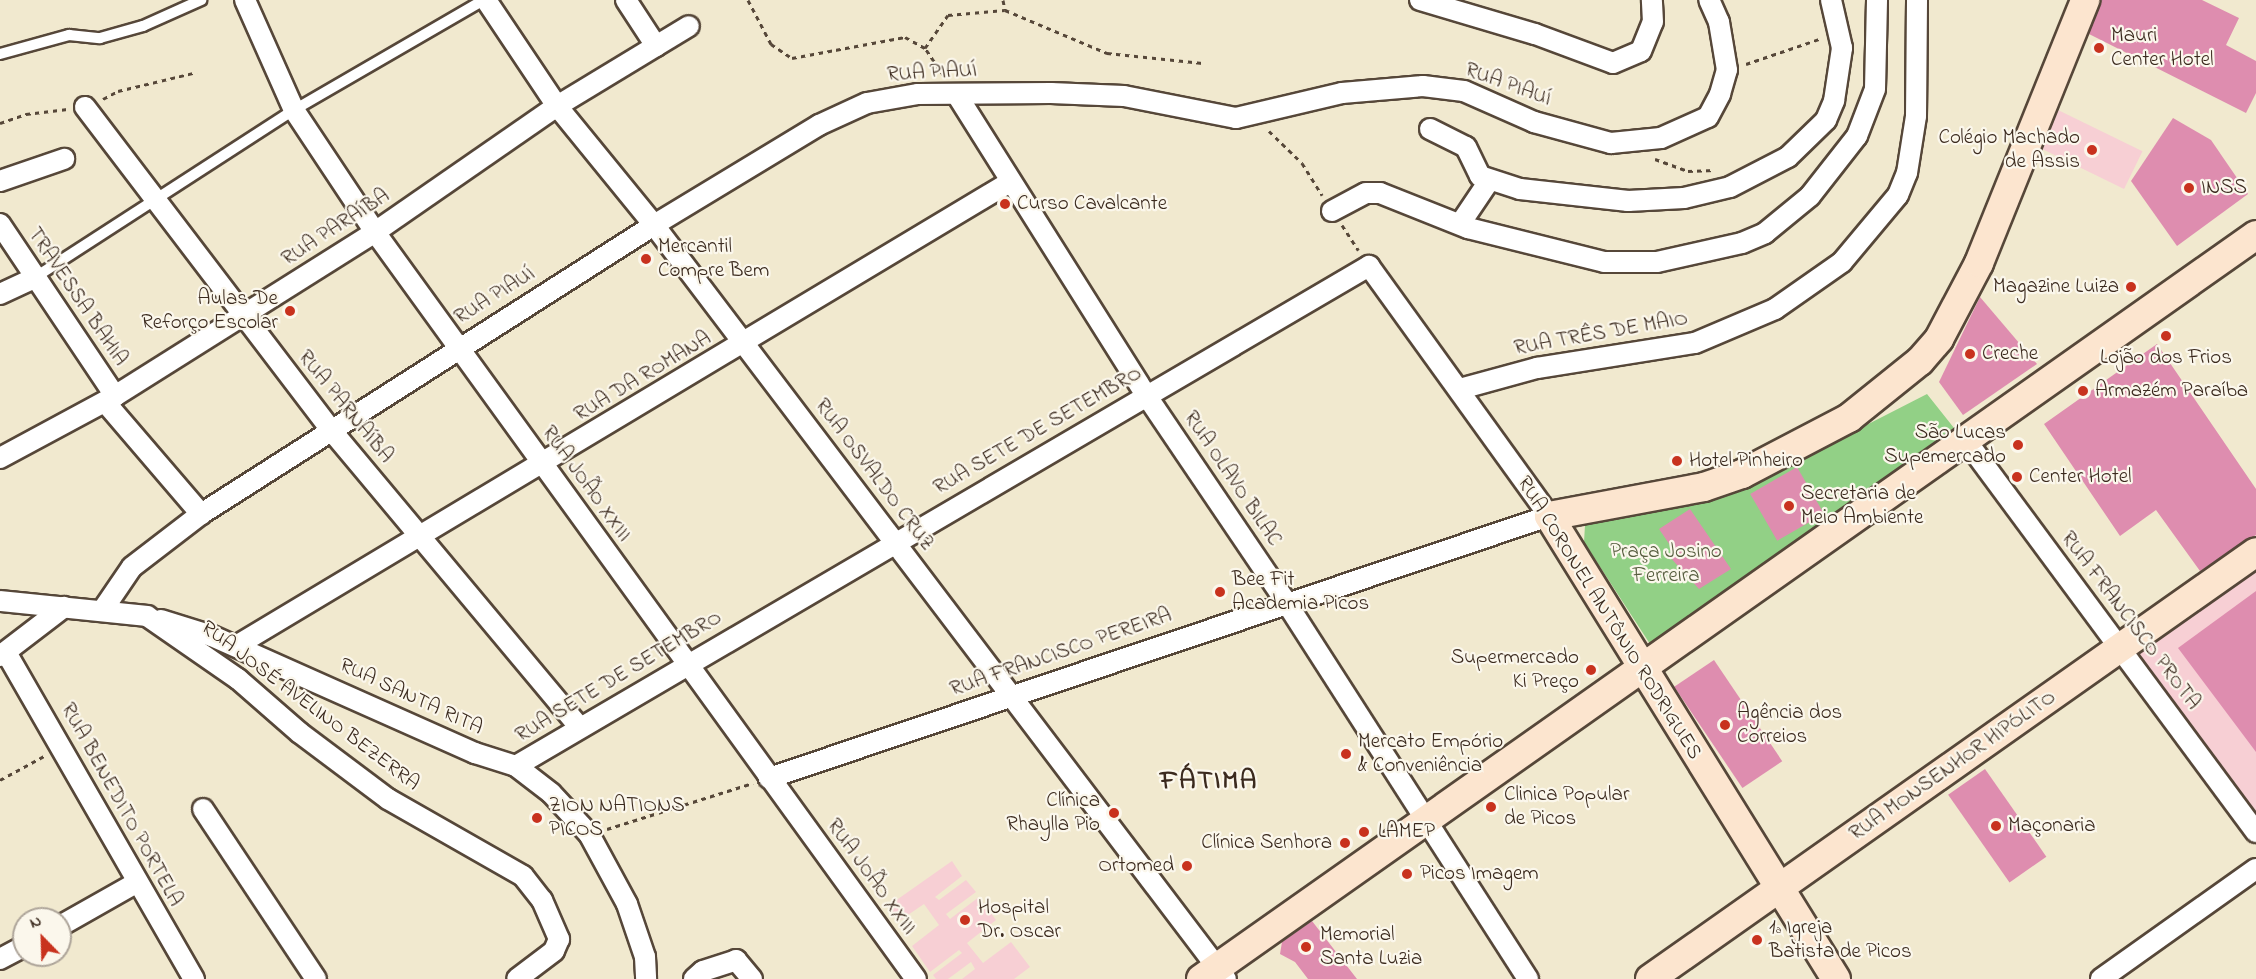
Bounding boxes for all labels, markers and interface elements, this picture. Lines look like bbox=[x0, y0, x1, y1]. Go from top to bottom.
place label: Mauri Center Hotel bbox=[2111, 23, 2214, 73]
marker: Mauri Center Hotel bbox=[2092, 41, 2106, 55]
street label: RUA PIAUÍ bbox=[886, 58, 978, 88]
street label: RUA PIAUÍ bbox=[1461, 58, 1555, 112]
place label: Colégio Machado de Assis bbox=[1938, 125, 2080, 175]
marker: Colégio Machado de Assis bbox=[2085, 143, 2099, 157]
place label: INSS bbox=[2201, 175, 2247, 201]
marker: INSS bbox=[2182, 181, 2196, 195]
street label: RUA PARAÍBA bbox=[277, 184, 395, 272]
place label: Curso Cavalcante bbox=[1017, 191, 1167, 217]
marker: Curso Cavalcante bbox=[998, 197, 1012, 211]
street label: TRAVESSA BAHIA bbox=[21, 223, 133, 371]
place label: Mercantil Compre Bem bbox=[658, 234, 769, 284]
marker: Mercantil Compre Bem bbox=[639, 252, 653, 266]
street label: RUA PIAUÍ bbox=[450, 261, 540, 331]
place label: Magazine Luiza bbox=[1993, 274, 2119, 300]
marker: Magazine Luiza bbox=[2124, 280, 2138, 294]
place label: Aulas De Reforço Escolar bbox=[141, 286, 278, 336]
marker: Aulas De Reforço Escolar bbox=[283, 304, 297, 318]
street label: RUA TRÊS DE MAIO bbox=[1512, 306, 1690, 362]
street label: RUA DA ROMANA bbox=[570, 326, 716, 428]
marker: Lojão dos Frios bbox=[2159, 329, 2173, 343]
place label: Creche bbox=[1982, 341, 2038, 367]
place label: Lojão dos Frios bbox=[2100, 345, 2232, 371]
street label: RUA PARNAÍBA bbox=[292, 346, 398, 468]
marker: Creche bbox=[1963, 347, 1977, 361]
street label: RUA SETE DE SETEMBRO bbox=[929, 361, 1147, 501]
place label: Armazém Paraíba bbox=[2095, 378, 2248, 404]
marker: Armazém Paraíba bbox=[2076, 384, 2090, 398]
street label: RUA OSVALDO CRUZ bbox=[809, 394, 939, 556]
street label: RUA OLAVO BILAC bbox=[1177, 407, 1287, 551]
place label: São Lucas Supemercado bbox=[1884, 420, 2006, 470]
street label: RUA JOÃO XXIII bbox=[536, 421, 636, 547]
marker: São Lucas Supemercado bbox=[2011, 438, 2025, 452]
place label: Hotel Pinheiro bbox=[1689, 448, 1803, 474]
marker: Hotel Pinheiro bbox=[1670, 454, 1684, 468]
place label: Center Hotel bbox=[2029, 464, 2132, 490]
marker: Center Hotel bbox=[2010, 470, 2024, 484]
street label: RUA CORONEL ANTÔNIO RODRIGUES bbox=[1511, 472, 1707, 764]
place label: Secretaria de Meio Ambiente bbox=[1801, 481, 1923, 531]
marker: Secretaria de Meio Ambiente bbox=[1782, 499, 1796, 513]
street label: RUA FRANCISCO PROTA bbox=[2055, 527, 2205, 715]
park label: Praça Josino Ferreira bbox=[1610, 539, 1722, 589]
place label: Bee Fit Academia Picos bbox=[1232, 567, 1369, 617]
marker: Bee Fit Academia Picos bbox=[1213, 585, 1227, 599]
street label: RUA FRANCISCO PEREIRA bbox=[947, 603, 1175, 703]
street label: RUA SETE DE SETEMBRO bbox=[511, 605, 727, 749]
street label: RUA JOSÉ AVELINO BEZERRA bbox=[196, 615, 424, 797]
place label: Supermercado Ki Preço bbox=[1451, 645, 1579, 695]
street label: RUA SANTA RITA bbox=[335, 653, 487, 741]
marker: Supermercado Ki Preço bbox=[1584, 663, 1598, 677]
street label: RUA MONSENHOR HIPÓLITO bbox=[1845, 685, 2061, 847]
street label: RUA BENEDITO PORTELA bbox=[55, 699, 187, 911]
place label: Agência dos Correios bbox=[1737, 700, 1842, 750]
marker: Agência dos Correios bbox=[1718, 718, 1732, 732]
place label: Mercato Empório & Conveniência bbox=[1358, 729, 1503, 779]
marker: Mercato Empório & Conveniência bbox=[1339, 747, 1353, 761]
district label: FÁTIMA bbox=[1160, 766, 1258, 798]
place label: Clinica Popular de Picos bbox=[1504, 782, 1629, 832]
place label: Clínica Rhaylla Pio bbox=[1006, 788, 1100, 838]
place label: ZION NATIONS PICOS bbox=[549, 793, 685, 843]
marker: Clinica Popular de Picos bbox=[1482, 798, 1500, 816]
marker: Clínica Rhaylla Pio bbox=[1105, 804, 1123, 822]
marker: ZION NATIONS PICOS bbox=[530, 811, 544, 825]
place label: Maçonaria bbox=[2008, 813, 2096, 839]
street label: RUA JOÃO XXIII bbox=[821, 814, 921, 940]
place label: LAMEP bbox=[1378, 819, 1435, 845]
marker: Maçonaria bbox=[1989, 819, 2003, 833]
marker: LAMEP bbox=[1355, 823, 1373, 841]
place label: Clínica Senhora bbox=[1201, 830, 1332, 856]
marker: Clínica Senhora bbox=[1336, 834, 1354, 852]
place label: Ortomed bbox=[1098, 853, 1174, 879]
marker: Ortomed bbox=[1178, 857, 1196, 875]
place label: Picos Imagem bbox=[1420, 861, 1539, 887]
marker: Picos Imagem bbox=[1398, 865, 1416, 883]
place label: Hospital Dr. Oscar bbox=[978, 895, 1061, 945]
north arrow bbox=[12, 907, 72, 967]
text: N bbox=[26, 909, 45, 935]
marker: Hospital Dr. Oscar bbox=[956, 911, 974, 929]
place label: 1ª Igreja Batista de Picos bbox=[1769, 915, 1912, 965]
place label: Memorial Santa Luzia bbox=[1320, 922, 1422, 972]
marker: 1ª Igreja Batista de Picos bbox=[1750, 933, 1764, 947]
marker: Memorial Santa Luzia bbox=[1297, 938, 1315, 956]

